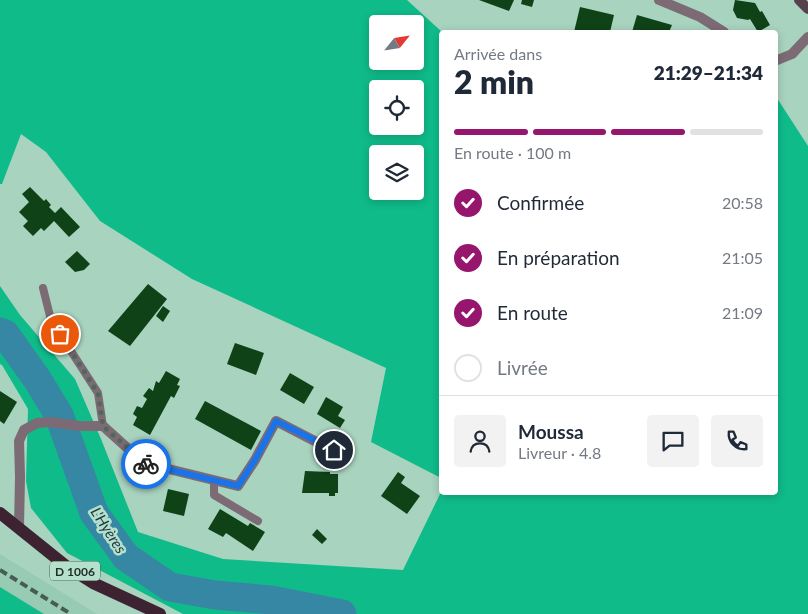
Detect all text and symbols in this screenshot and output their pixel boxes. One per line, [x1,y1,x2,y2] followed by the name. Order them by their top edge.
[369,15,424,70] north arrow
[369,15,424,200] map controls
[454,44,542,63] text: Arrivée dans
[654,61,763,84] text: 21:29–21:34
[454,62,534,101] text: 2 min
[369,80,424,135] button: locate
[454,143,571,162] text: En route · 100 m
[369,145,424,200] button: layers
[454,189,482,217] icon: check
[497,191,584,214] text: Confirmée
[722,193,763,212] text: 20:58
[454,244,482,272] icon: check
[497,246,620,269] text: En préparation
[722,248,763,267] text: 21:05
[454,299,482,327] icon: check
[497,301,568,324] text: En route
[722,303,763,322] text: 21:09
[39,313,81,355] pin
[46,320,74,348] icon: bag
[497,356,548,379] text: Livrée
[454,415,506,467] button: person
[647,415,699,467] button: chat
[711,415,763,467] button: phone
[518,420,584,443] text: Moussa
[313,429,355,471] pin
[320,436,348,464] icon: home
[121,439,171,489] courier
[518,443,601,462] text: Livreur · 4.8
[132,450,160,478] icon: bike
[87,504,131,556] water label: L'Hyères
[50,562,100,580] road number: D 1006

